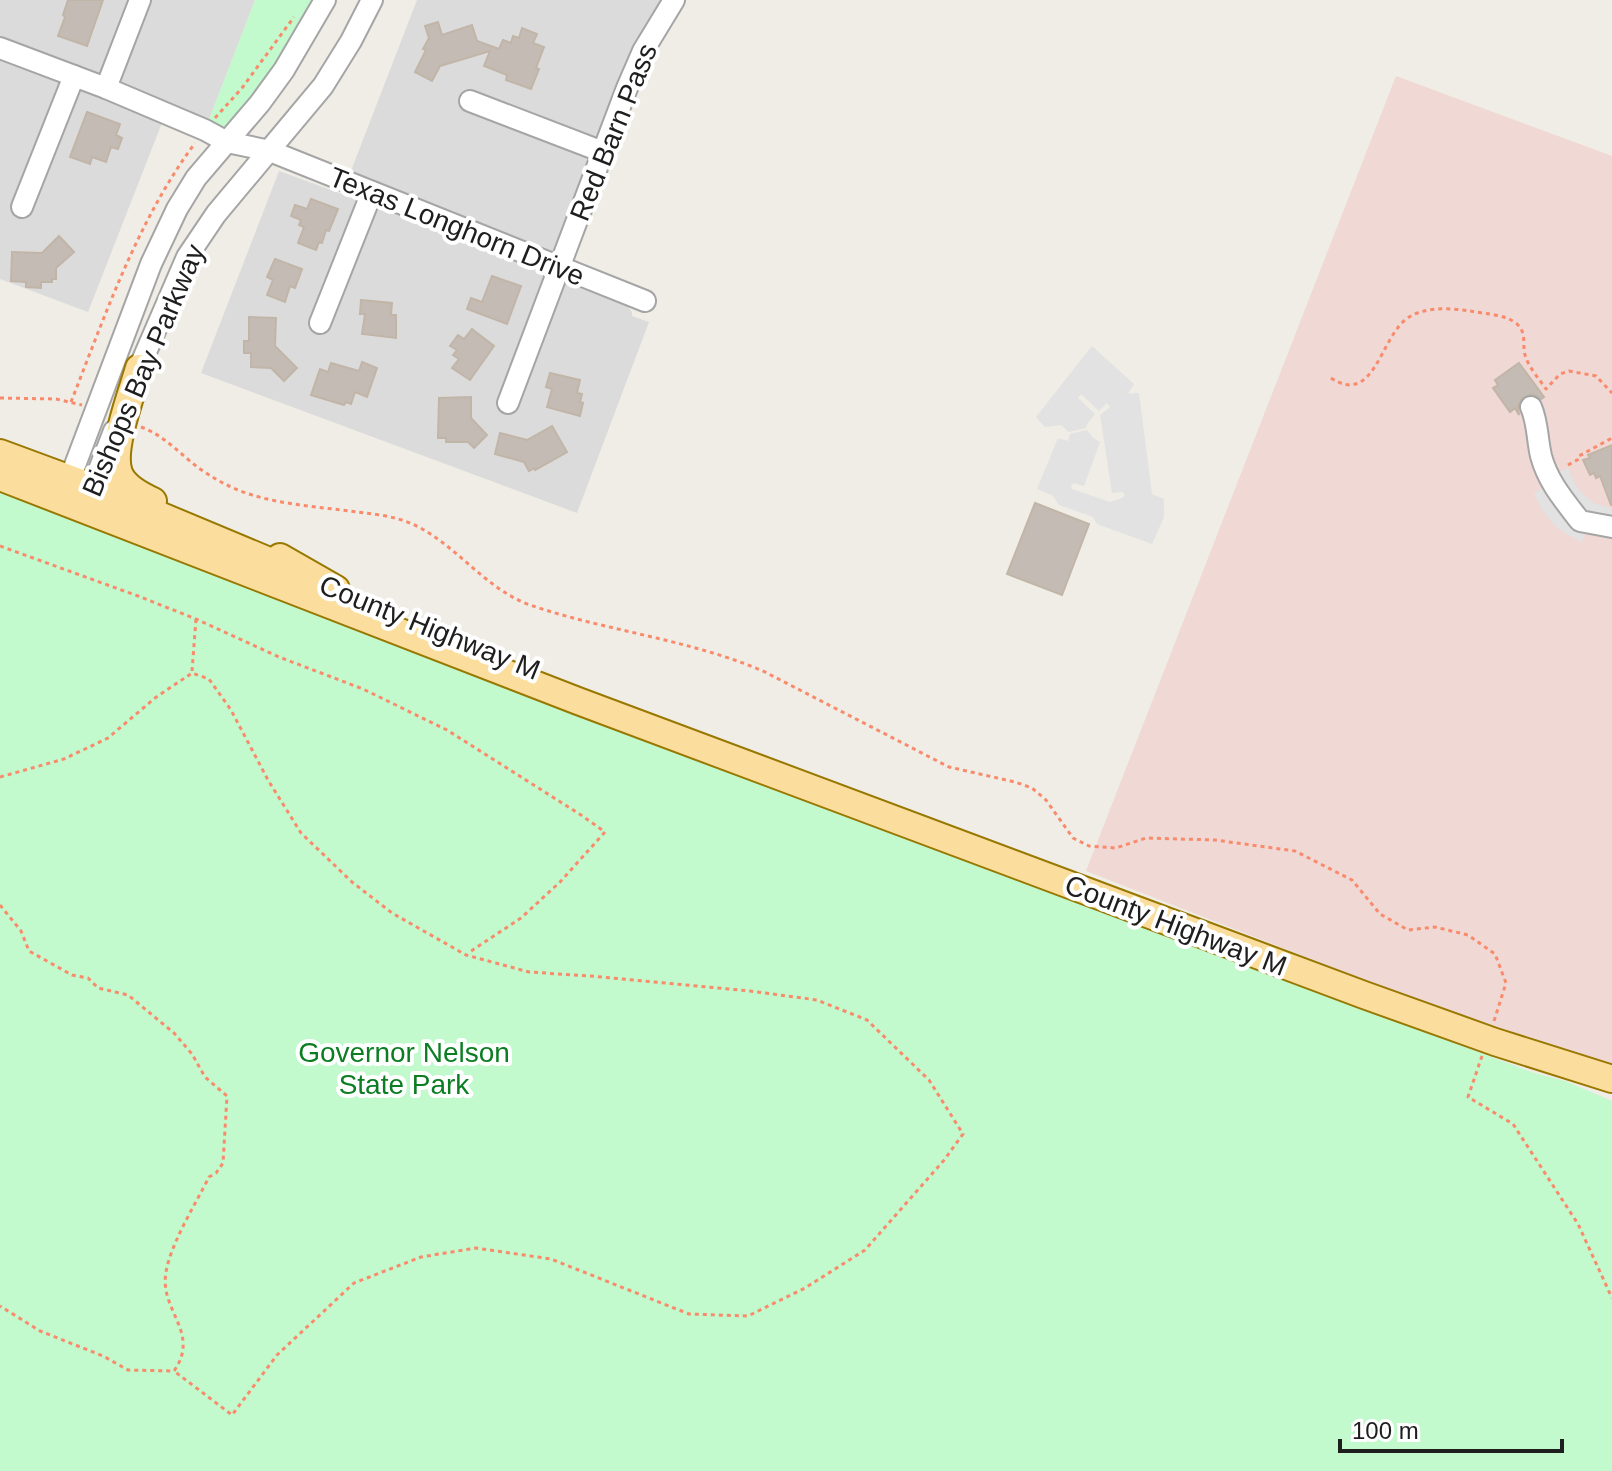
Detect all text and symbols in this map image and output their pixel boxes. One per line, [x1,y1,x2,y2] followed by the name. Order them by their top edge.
[564,39,663,225] street label: Red Barn Pass
[325,161,589,292] street label: Texas Longhorn Drive
[76,240,211,501] street label: Bishops Bay Parkway
[315,569,545,686] street label: County Highway M
[1061,869,1291,982] street label: County Highway M
[298,1037,510,1100] park label: Governor Nelson State Park
[1340,1403,1562,1453] scale bar
[1352,1417,1419,1444] text: 100 m

